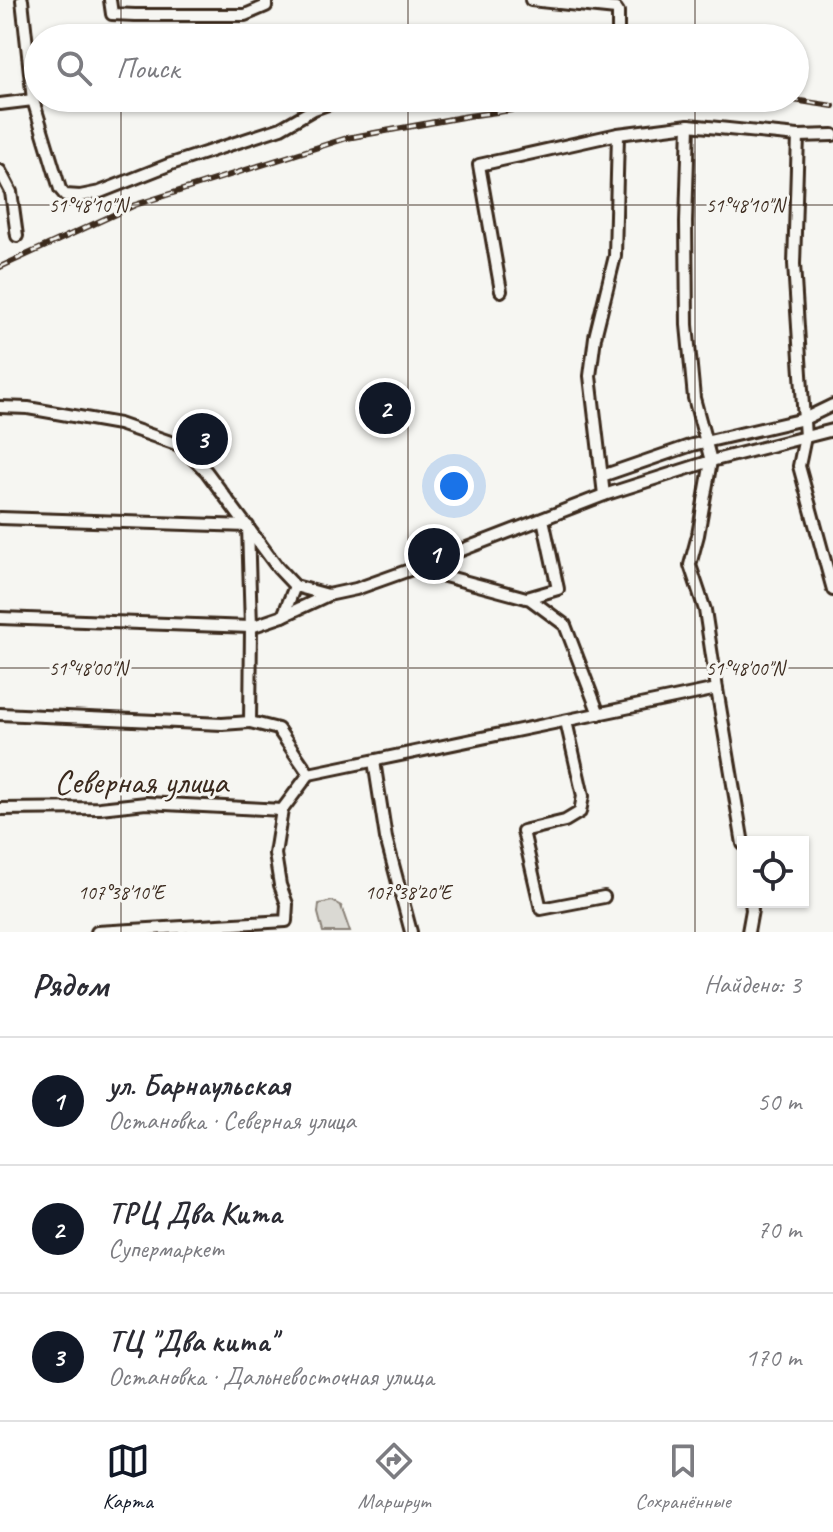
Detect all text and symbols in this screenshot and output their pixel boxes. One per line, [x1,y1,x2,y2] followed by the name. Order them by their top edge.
[24,24,809,112] search box
[52,46,96,90] icon: search
[116,49,179,87] text: Поиск
[49,193,130,218] text: 51°48'10"N
[706,193,787,218] text: 51°48'10"N
[359,378,411,438] pin: 2
[176,409,228,469] pin: 3
[434,466,474,506] your location
[408,524,460,584] pin: 1
[49,656,130,681] text: 51°48'00"N
[706,656,787,681] text: 51°48'00"N
[54,760,230,803] street label: Северная улица
[737,836,809,908] map controls
[737,836,809,908] button: locate
[78,880,167,905] text: 107°38'10"E
[365,880,454,905] text: 107°38'20"E
[32,963,108,1006] text: Рядом
[704,968,801,1001] text: Найдено: 3
[108,1066,290,1104] text: ул. Барнаульская
[52,1085,64,1118] text: 1
[757,1085,801,1118] text: 50 m
[108,1104,356,1137] text: Остановка · Северная улица
[108,1194,282,1232] text: ТРЦ Два Кита
[52,1213,64,1246] text: 2
[757,1213,801,1246] text: 70 m
[108,1232,224,1265] text: Супермаркет
[108,1322,276,1360] text: ТЦ "Два кита"
[52,1341,64,1374] text: 3
[745,1341,801,1374] text: 170 m
[108,1360,434,1393] text: Остановка · Дальневосточная улица
[102,1439,153,1515] tab: Карта
[358,1439,430,1515] tab: Маршрут
[635,1439,731,1515] tab: Сохранённые

